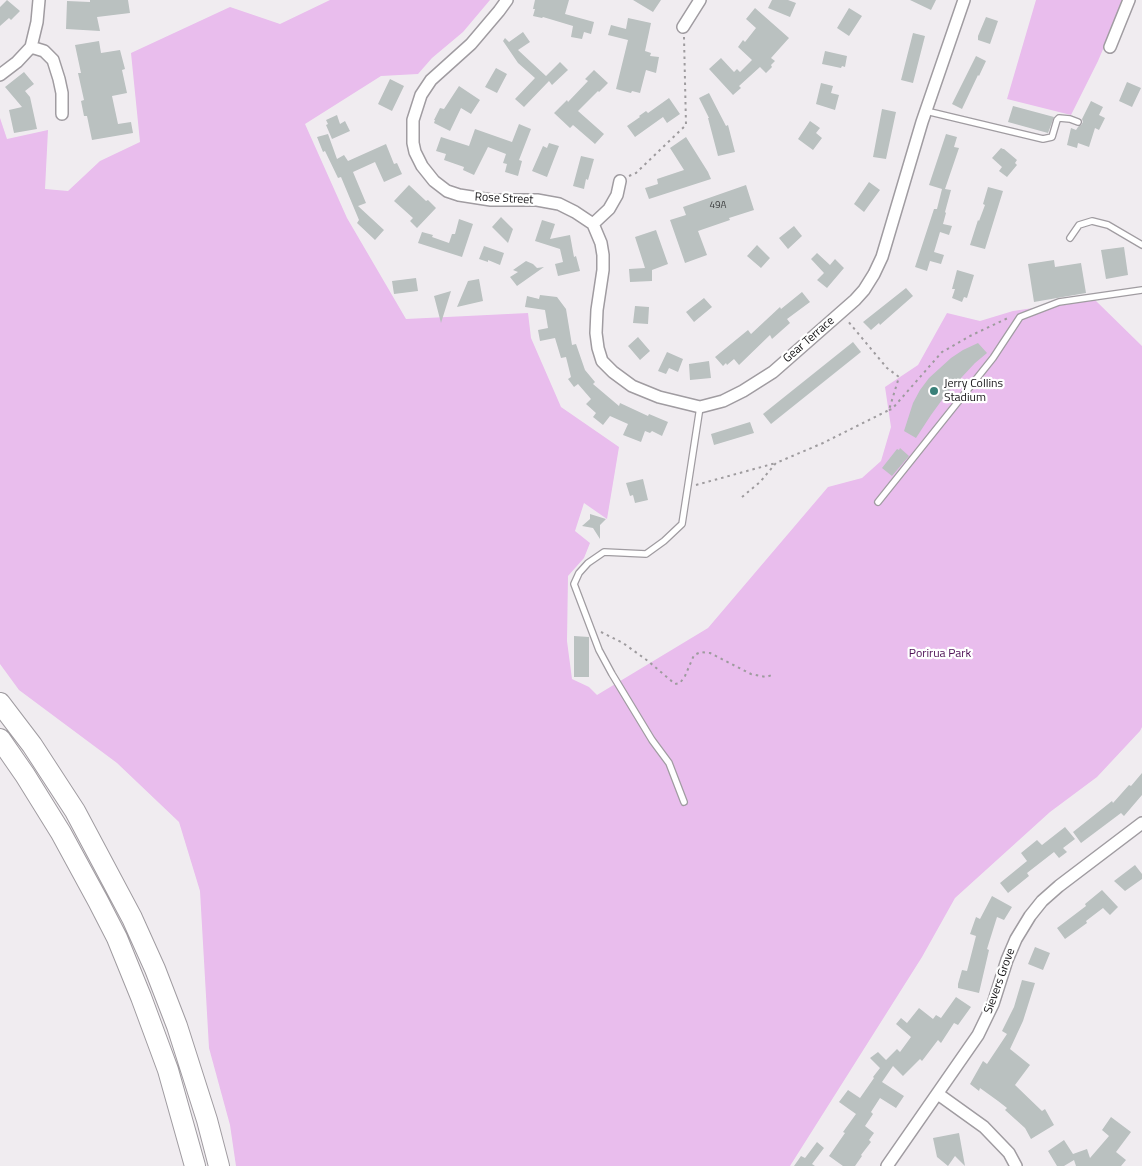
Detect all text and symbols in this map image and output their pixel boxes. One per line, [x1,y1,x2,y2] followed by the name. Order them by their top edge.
[474,190,534,208] street label: Rose Street
[709,200,727,212] house number: 49A
[780,314,838,366] street label: Gear Terrace
[944,377,1003,405] place label: Jerry Collins Stadium
[928,385,940,397] marker: Jerry Collins Stadium
[909,647,971,661] park label: Porirua Park
[982,946,1018,1016] street label: Sievers Grove

